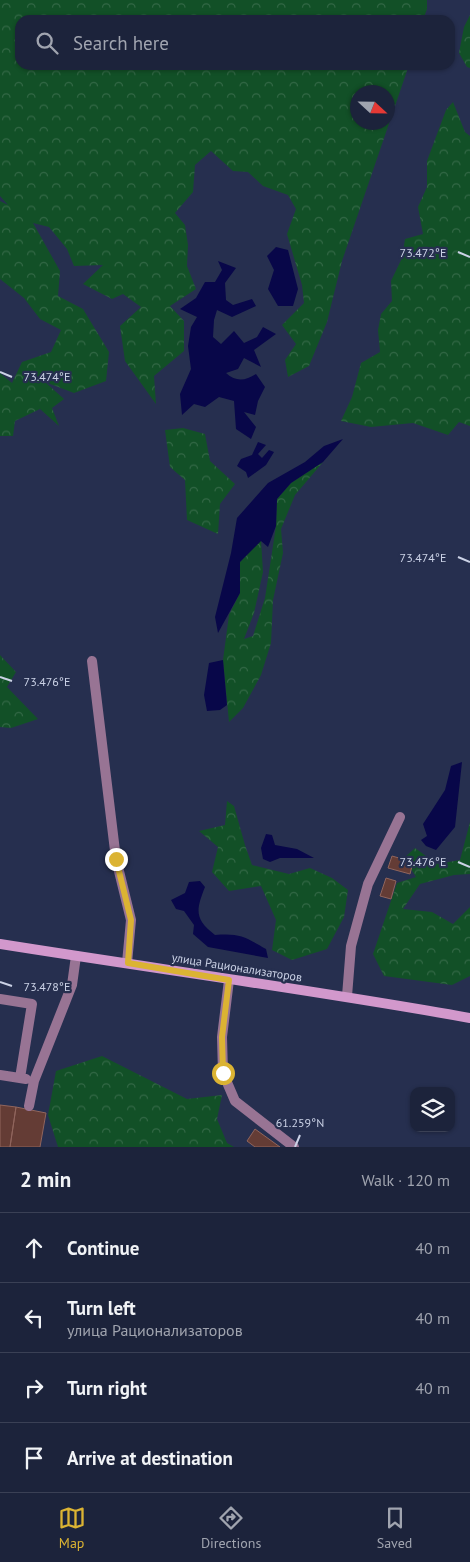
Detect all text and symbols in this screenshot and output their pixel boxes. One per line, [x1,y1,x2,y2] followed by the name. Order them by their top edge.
[15,15,455,70] search box
[33,29,61,57] icon: search
[73,31,169,55] text: Search here
[350,85,395,130] north arrow
[400,245,446,260] text: 73.472°E
[24,369,70,384] text: 73.474°E
[400,550,446,565] text: 73.474°E
[24,674,70,689] text: 73.476°E
[105,848,128,871] route end
[400,854,446,869] text: 73.476°E
[171,949,303,985] street label: улица Рационализаторов
[24,979,70,994] text: 73.478°E
[212,1062,235,1085] route start
[410,1087,455,1132] map controls
[410,1087,455,1132] button: layers
[276,1115,324,1130] text: 61.259°N
[20,1166,71,1193] text: 2 min
[361,1170,450,1190] text: Walk · 120 m
[20,1234,48,1262] icon: ahead
[67,1236,139,1260] text: Continue
[415,1238,450,1258] text: 40 m
[67,1296,136,1320] text: Turn left
[20,1304,48,1332] icon: left
[415,1308,450,1328] text: 40 m
[67,1320,243,1340] text: улица Рационализаторов
[20,1374,48,1402] icon: right
[67,1376,147,1400] text: Turn right
[415,1378,450,1398] text: 40 m
[20,1444,48,1472] icon: arrive
[67,1446,233,1470] text: Arrive at destination
[58,1504,86,1552] tab: Map
[201,1504,261,1552] tab: Directions
[377,1504,412,1552] tab: Saved

